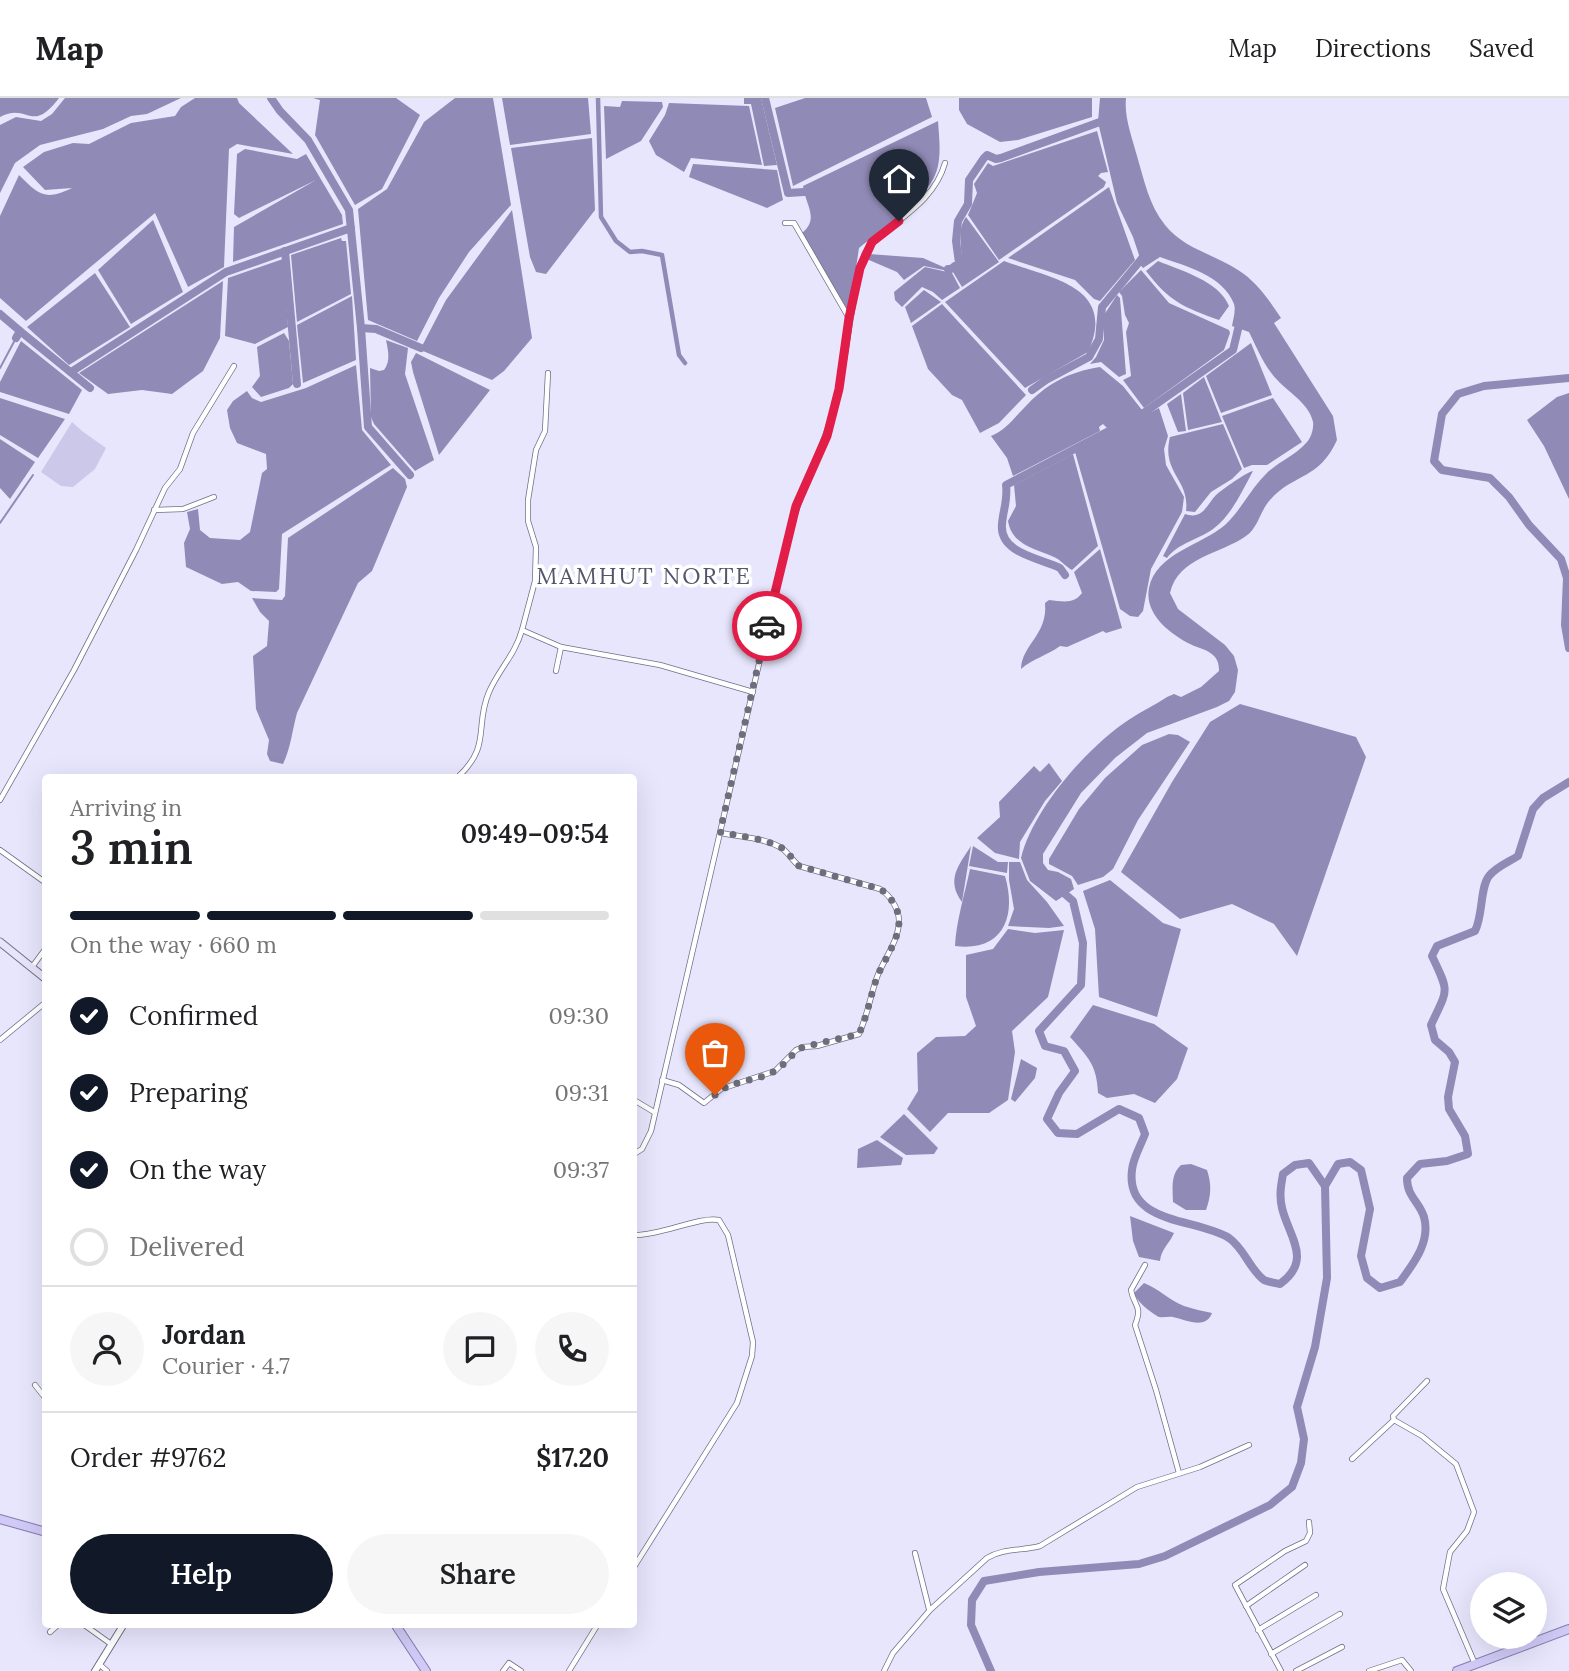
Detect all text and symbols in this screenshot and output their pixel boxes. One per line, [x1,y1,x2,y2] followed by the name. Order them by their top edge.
[35,27,104,69] text: Map
[1228,33,1277,64] text: Map
[1315,33,1431,64] text: Directions
[1469,33,1534,64] text: Saved
[869,149,929,221] pin
[880,160,918,198] icon: home
[536,561,752,590] district label: MAMHUT NORTE
[732,591,802,661] courier
[748,607,786,645] icon: car
[70,793,182,822] text: Arriving in
[461,817,609,850] text: 09:49–09:54
[70,818,193,877] text: 3 min
[70,930,277,959] text: On the way · 660 m
[70,997,108,1035] icon: check
[129,999,258,1032] text: Confirmed
[549,1001,609,1030] text: 09:30
[685,1023,745,1095] pin
[696,1034,734,1072] icon: bag
[70,1074,108,1112] icon: check
[129,1076,248,1109] text: Preparing
[554,1078,609,1107] text: 09:31
[70,1151,108,1189] icon: check
[129,1153,266,1186] text: On the way
[553,1155,609,1184] text: 09:37
[129,1230,245,1263] text: Delivered
[70,1312,144,1386] button: person
[443,1312,517,1386] button: chat
[535,1312,609,1386] button: phone
[162,1318,246,1351] text: Jordan
[162,1351,290,1380] text: Courier · 4.7
[70,1441,226,1474] text: Order #9762
[536,1441,609,1474] text: $17.20
[70,1534,333,1614] button: Help
[347,1534,609,1614] button: Share
[1470,1572,1547,1649] map controls
[1470,1572,1547,1649] button: layers

